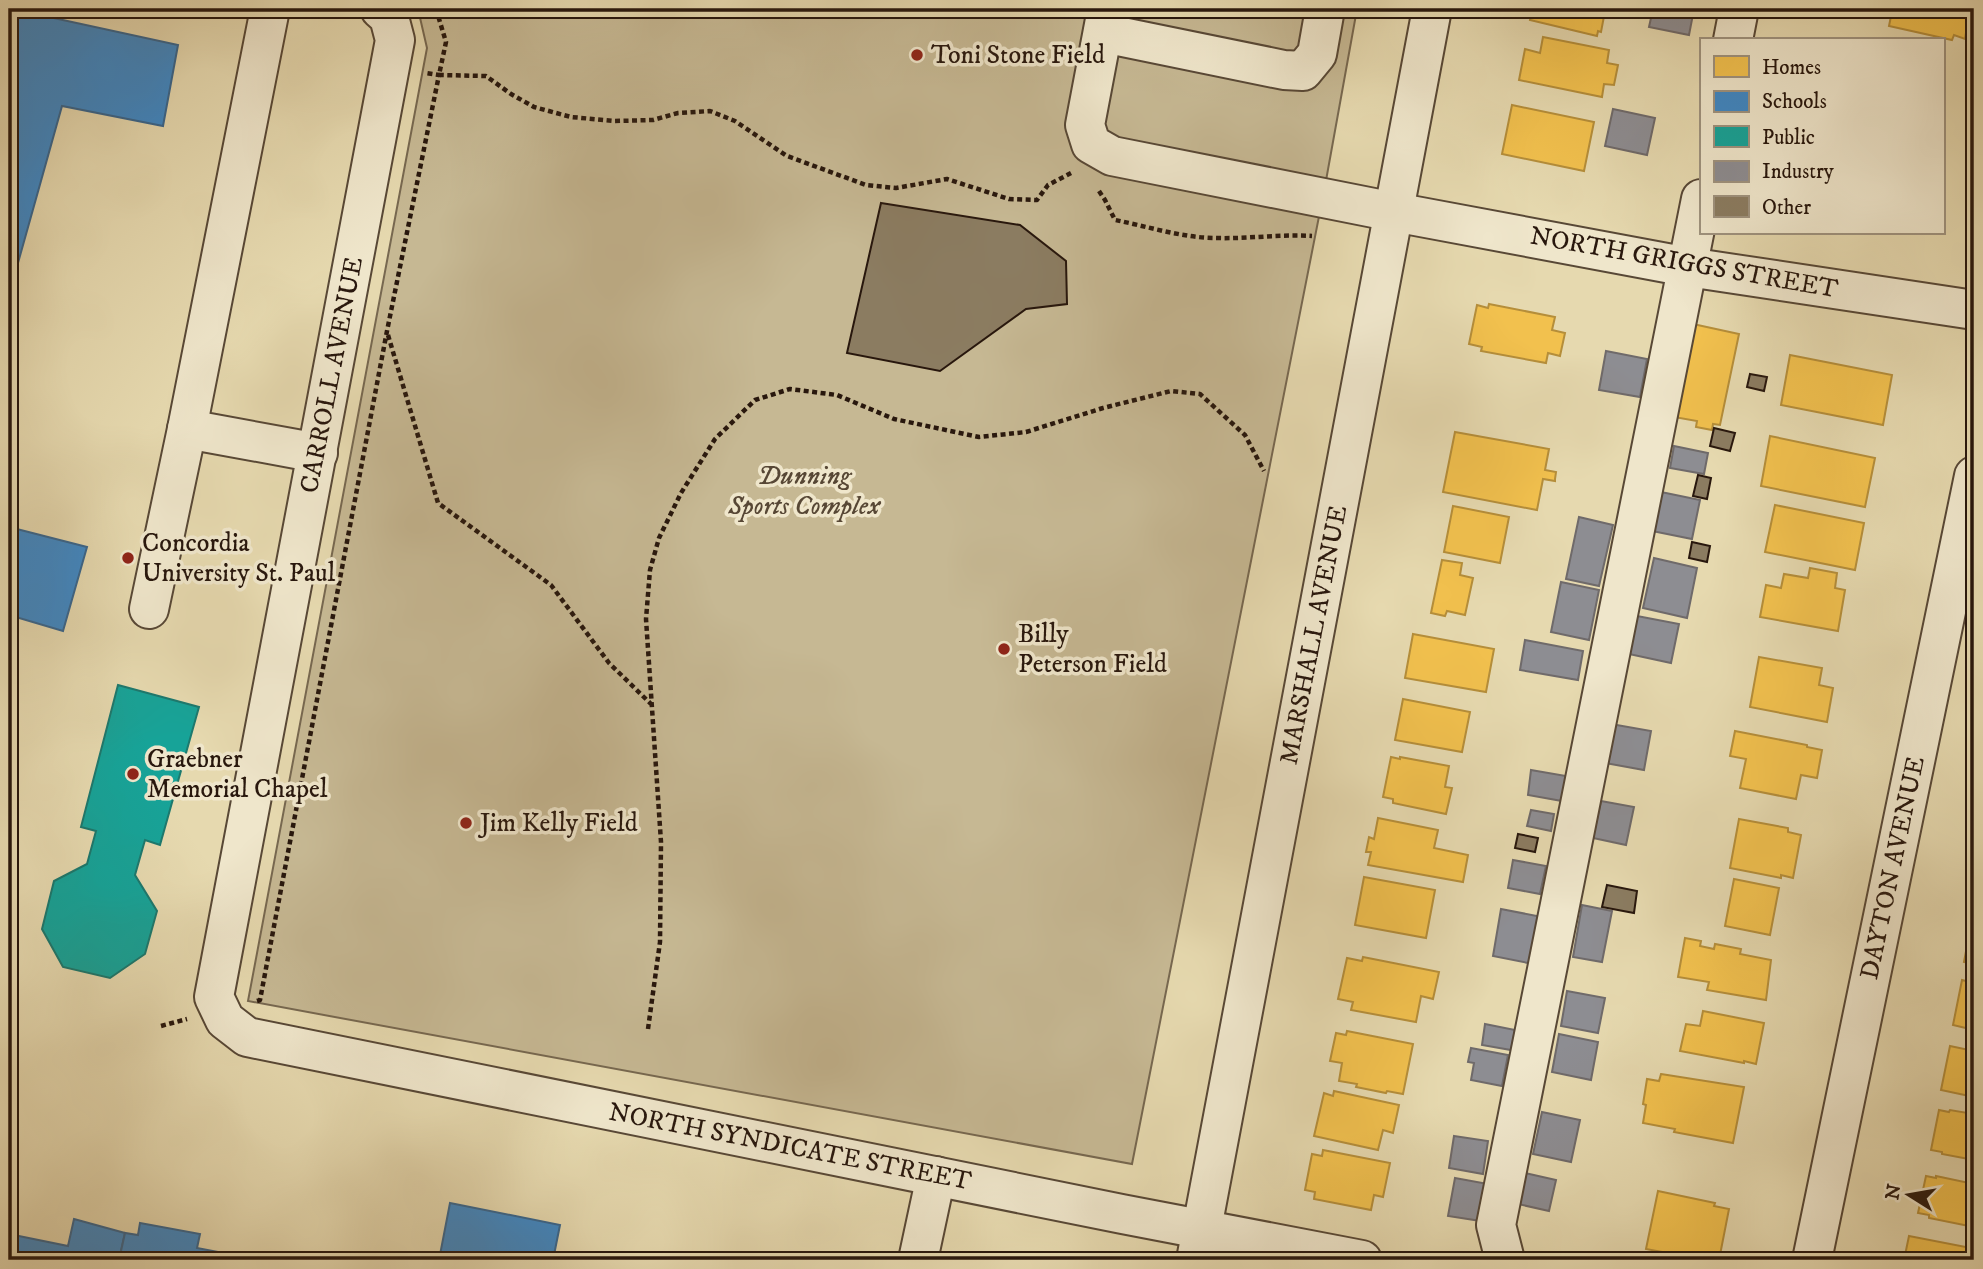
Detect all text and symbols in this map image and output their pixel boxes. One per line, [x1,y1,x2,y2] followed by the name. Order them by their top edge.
[1700,38,1944,234] legend
[931,39,1105,72] place label: Toni Stone Field
[909,47,925,63] marker: Toni Stone Field
[1762,55,1821,81] text: Homes
[1762,89,1827,115] text: Schools
[1762,125,1815,151] text: Public
[1762,159,1835,185] text: Industry
[1762,195,1811,221] text: Other
[1527,220,1841,306] street label: NORTH GRIGGS STREET
[293,254,371,496] street label: CARROLL AVENUE
[727,460,882,523] park label: Dunning Sports Complex
[1273,503,1355,767] street label: MARSHALL AVENUE
[142,527,336,590] place label: Concordia University St. Paul
[120,550,136,566] marker: Concordia University St. Paul
[1018,618,1167,681] place label: Billy Peterson Field
[996,641,1012,657] marker: Billy Peterson Field
[147,743,328,806] place label: Graebner Memorial Chapel
[1853,753,1933,983] street label: DAYTON AVENUE
[125,766,141,782] marker: Graebner Memorial Chapel
[478,807,638,840] place label: Jim Kelly Field
[458,815,474,831] marker: Jim Kelly Field
[606,1096,974,1198] street label: NORTH SYNDICATE STREET
[1874,1160,1944,1230] north arrow
[1881,1182,1907,1202] text: N

